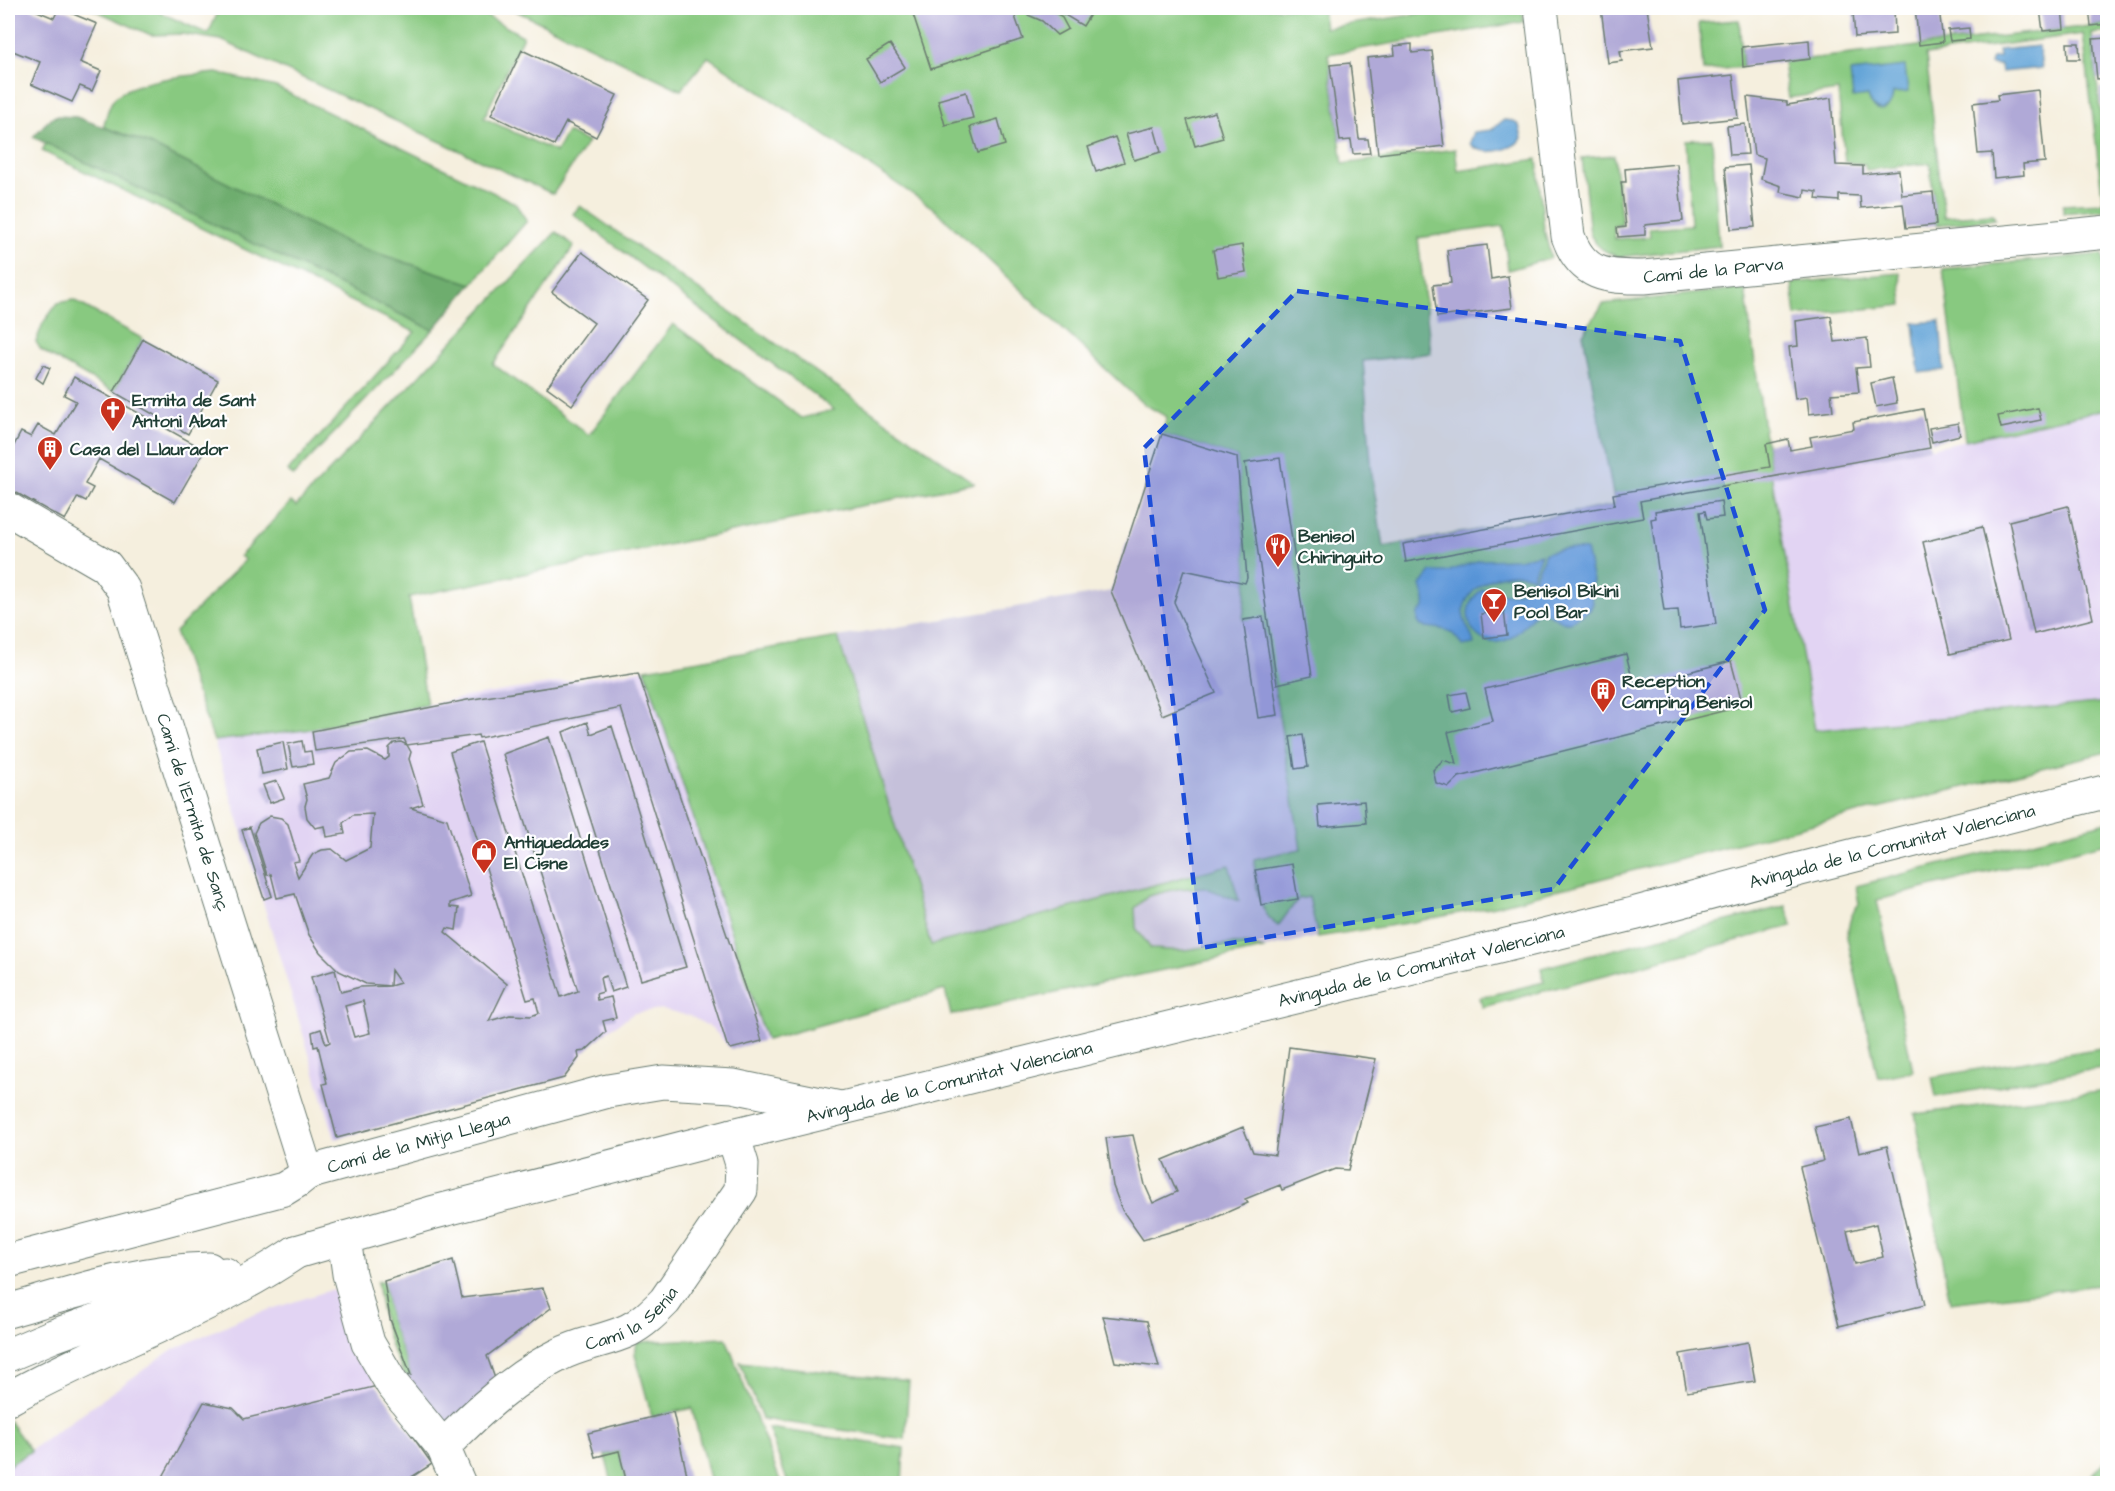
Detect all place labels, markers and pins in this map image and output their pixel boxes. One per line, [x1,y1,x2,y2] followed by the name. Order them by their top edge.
[132,388,257,434] place label: Ermita de Sant Antoni Abat
[98,395,128,433] church icon: Ermita de Sant Antoni Abat
[35,434,65,472] building icon: Casa del Llaurador
[70,437,228,462] place label: Casa del Llaurador
[1298,524,1383,571] place label: Benisol Chiringuito
[1263,531,1293,569] restaurant icon: Benisol Chiringuito
[1514,579,1619,625] place label: Benisol Bikini Pool Bar
[1479,586,1509,624] bar icon: Benisol Bikini Pool Bar
[1622,669,1753,716] place label: Reception Camping Benisol
[1588,676,1618,714] building icon: Reception Camping Benisol
[504,830,609,876] place label: Antiguedades El Cisne
[469,837,499,875] shop icon: Antiguedades El Cisne

